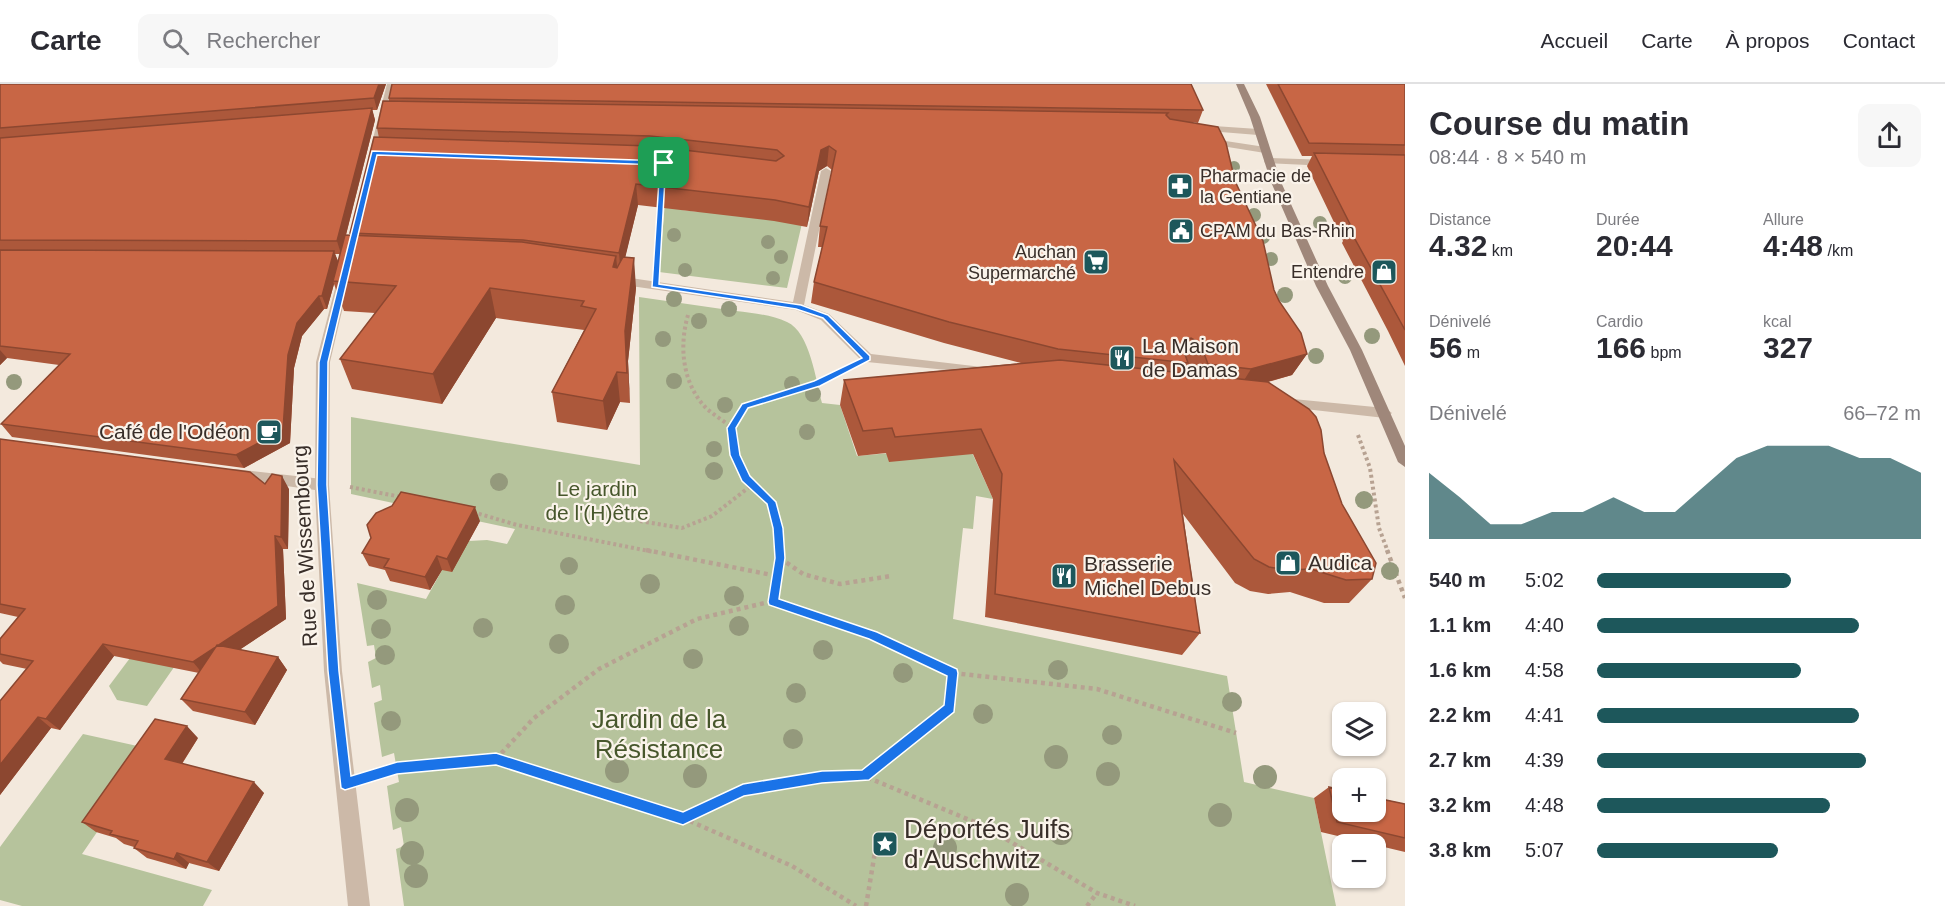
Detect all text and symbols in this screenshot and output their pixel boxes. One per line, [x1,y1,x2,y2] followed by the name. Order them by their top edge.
[138,14,558,68] search box
[30,25,102,56] text: Carte
[159,25,192,58] icon: search
[207,28,320,53] text: Rechercher
[1541,29,1608,52] text: Accueil
[1641,29,1693,52] text: Carte
[1726,29,1810,52] text: À propos
[1843,29,1915,52] text: Contact
[1858,104,1921,167] button: share
[1429,105,1689,142] text: Course du matin
[638,137,689,188] pin
[647,146,680,179] icon: arrive
[1429,146,1586,168] text: 08:44 · 8 × 540 m
[1200,166,1311,207] place label: Pharmacie de la Gentiane
[1165,171,1195,201] pharmacy icon: Pharmacie de la Gentiane
[1429,211,1491,228] text: Distance
[1596,211,1640,228] text: Durée
[1763,211,1804,228] text: Allure
[1166,216,1196,246] public building icon: CPAM du Bas-Rhin
[1200,221,1355,241] place label: CPAM du Bas-Rhin
[1429,229,1487,262] text: 4.32
[1596,229,1673,262] text: 20:44
[1763,229,1823,262] text: 4:48
[968,242,1076,283] place label: Auchan Supermarché
[1487,242,1513,259] text: km
[1823,242,1853,259] text: /km
[1081,247,1111,277] supermarket icon: Auchan Supermarché
[1369,257,1399,287] shop icon: Entendre
[1291,262,1364,282] place label: Entendre
[1429,313,1491,330] text: Dénivelé
[1596,313,1643,330] text: Cardio
[1763,313,1791,330] text: kcal
[1429,331,1462,364] text: 56
[1596,331,1646,364] text: 166
[1763,331,1813,364] text: 327
[1142,334,1239,381] place label: La Maison de Damas
[1107,343,1137,373] restaurant icon: La Maison de Damas
[1462,344,1480,361] text: m
[1646,344,1682,361] text: bpm
[1429,402,1507,424] text: Dénivelé
[1843,402,1921,424] text: 66–72 m
[254,417,284,447] cafe icon: Café de l'Odéon
[99,420,250,443] place label: Café de l'Odéon
[288,445,321,647] street label: Rue de Wissembourg
[545,477,649,524] park label: Le jardin de l'(H)être
[1273,548,1303,578] shop icon: Audica
[1308,551,1373,574] place label: Audica
[1084,552,1211,599] place label: Brasserie Michel Debus
[1049,561,1079,591] restaurant icon: Brasserie Michel Debus
[1429,569,1486,591] text: 540 m
[1525,569,1564,591] text: 5:02
[1429,614,1491,636] text: 1.1 km
[1525,614,1564,636] text: 4:40
[1429,659,1491,681] text: 1.6 km
[1525,659,1564,681] text: 4:58
[1332,702,1386,888] map controls
[1332,702,1386,756] button: layers
[592,704,727,764] park label: Jardin de la Résistance
[1429,704,1491,726] text: 2.2 km
[1525,704,1564,726] text: 4:41
[1429,749,1491,771] text: 2.7 km
[1525,749,1564,771] text: 4:39
[1332,768,1386,822] button: +
[1429,794,1491,816] text: 3.2 km
[1525,794,1564,816] text: 4:48
[904,814,1070,874] place label: Déportés Juifs d'Auschwitz
[870,829,900,859] place icon: Déportés Juifs d'Auschwitz
[1332,834,1386,888] button: −
[1429,839,1491,861] text: 3.8 km
[1525,839,1564,861] text: 5:07

